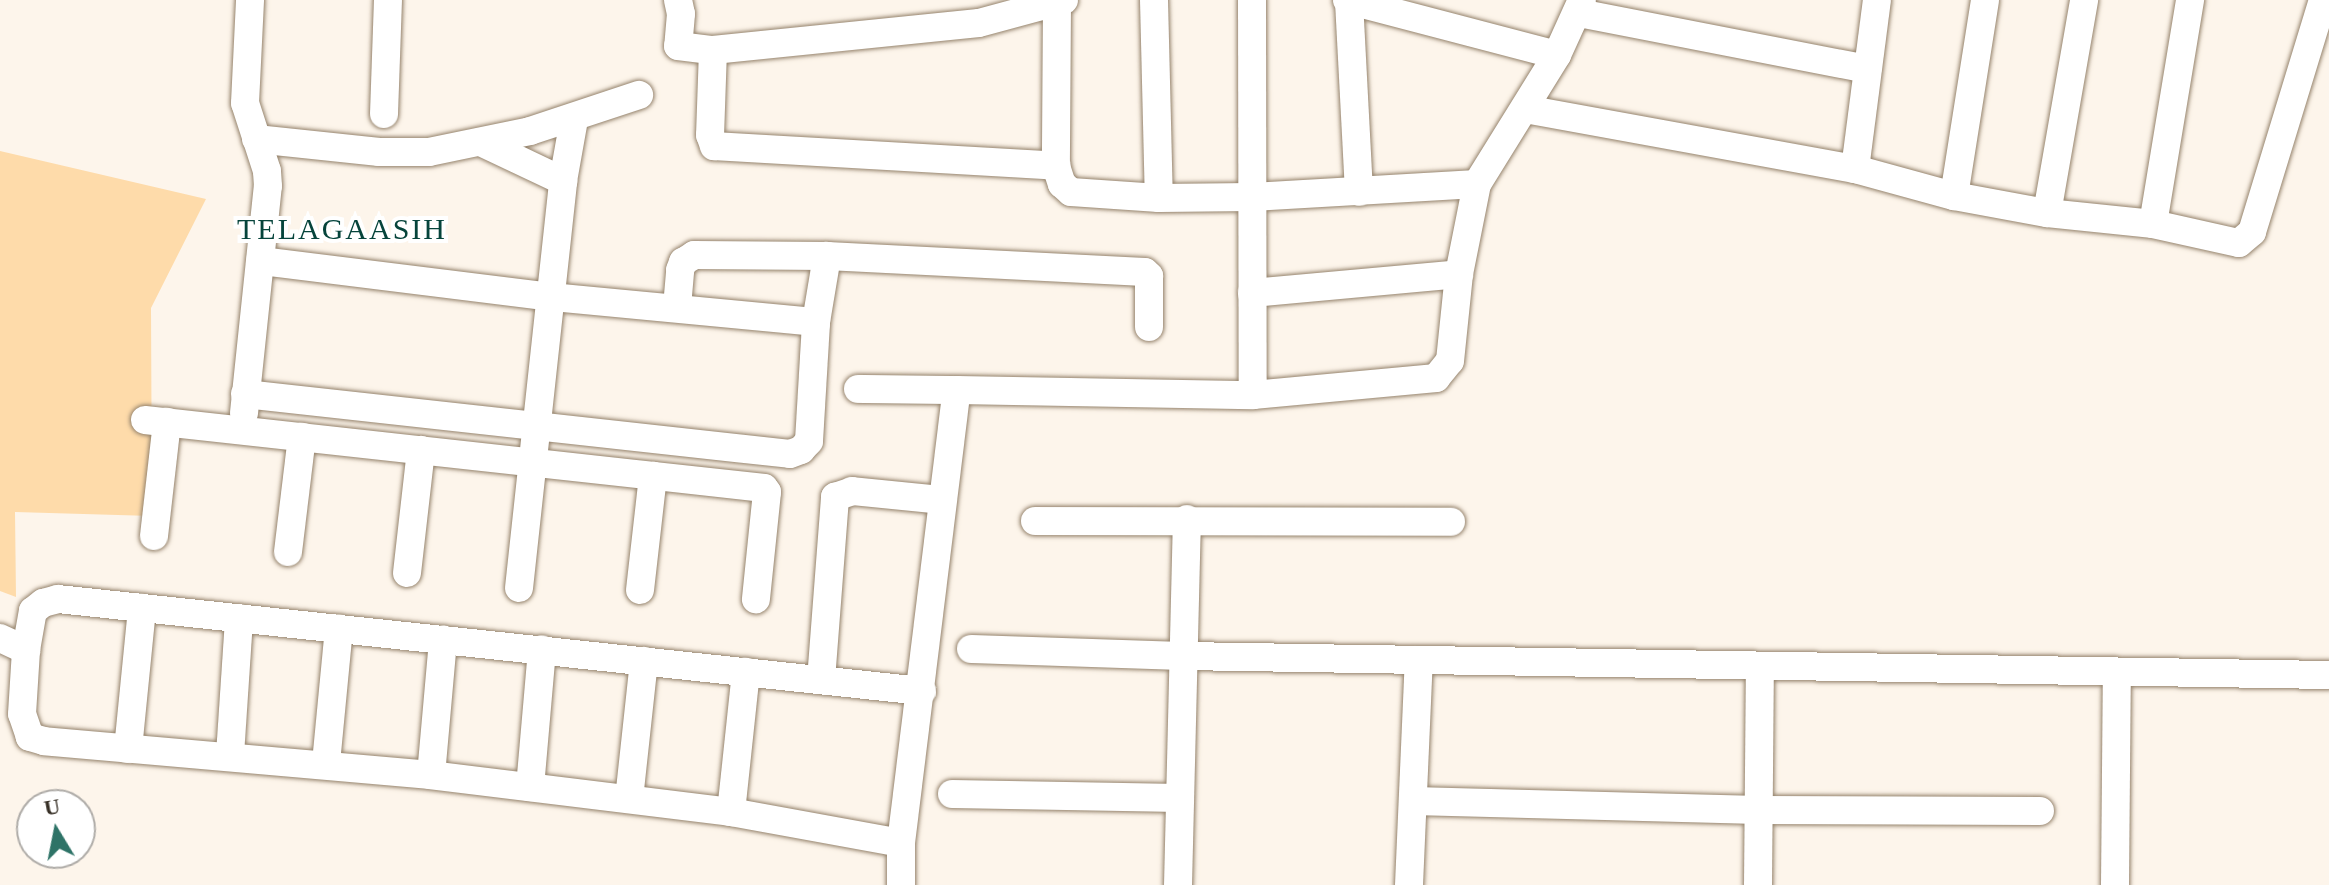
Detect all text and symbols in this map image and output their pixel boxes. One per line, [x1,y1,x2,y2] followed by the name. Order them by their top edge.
[237,211,447,247] district label: TELAGAASIH
[16,789,96,869] north arrow
[42,793,62,821] text: U

